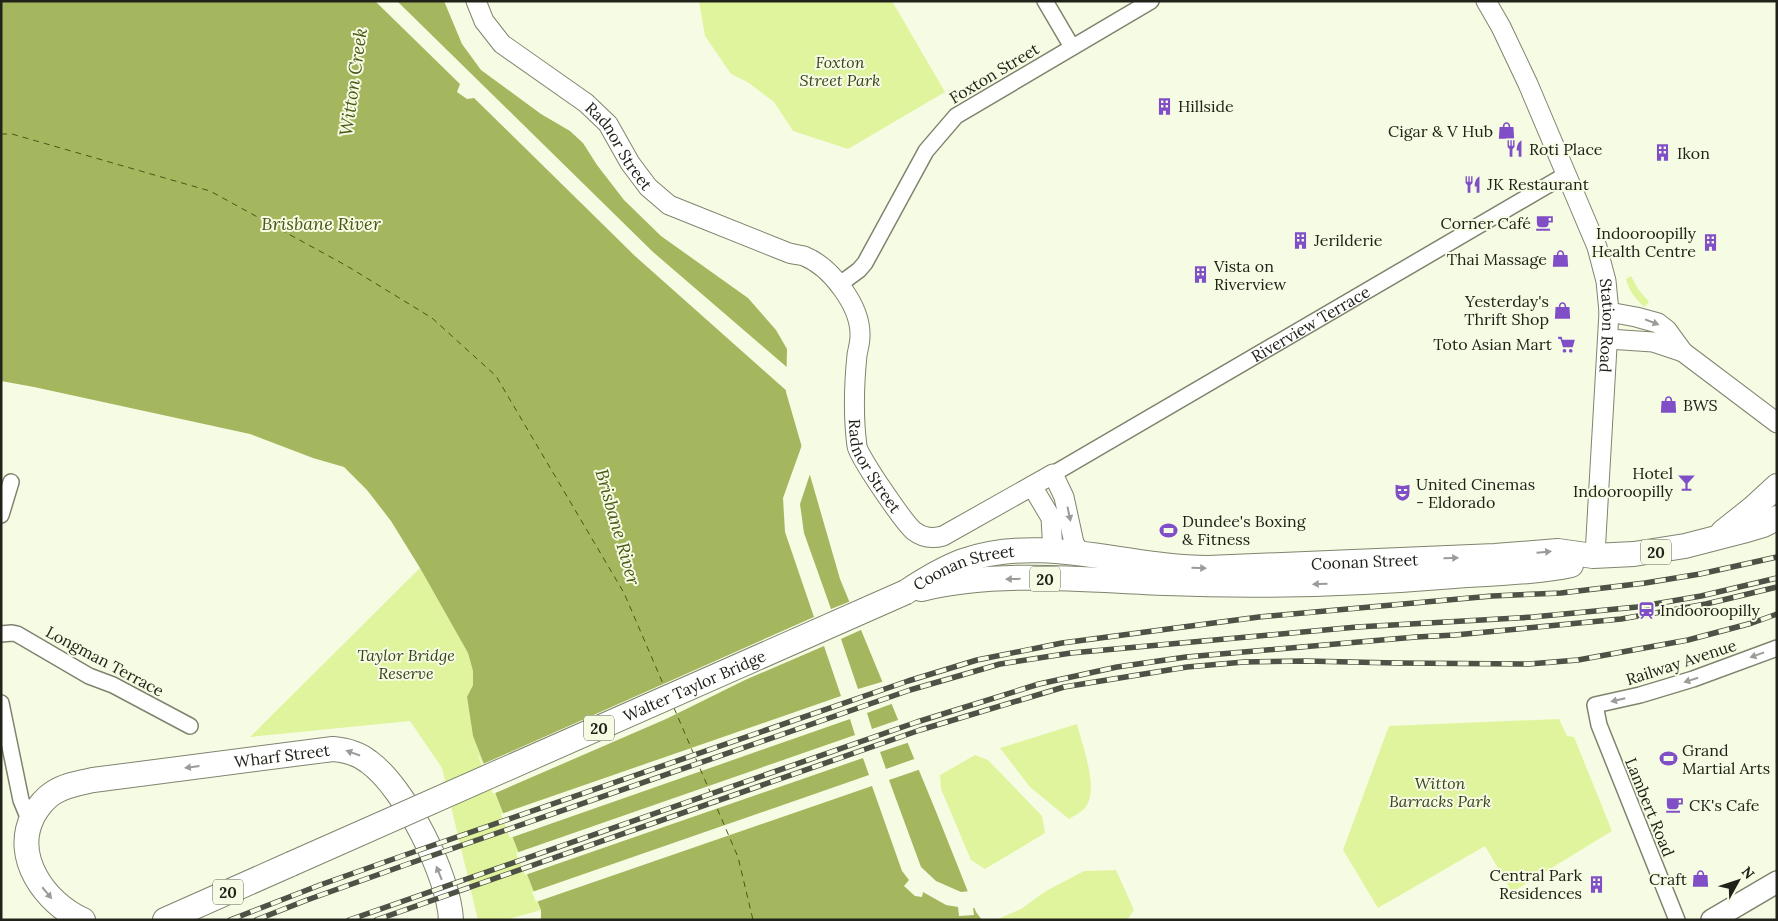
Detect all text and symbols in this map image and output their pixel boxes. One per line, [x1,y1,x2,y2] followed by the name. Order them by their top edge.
[334,27,372,137] water label: Witton Creek
[946,38,1043,108] street label: Foxton Street
[800,52,880,90] park label: Foxton Street Park
[1154,96,1174,116] building icon: Hillside
[1178,96,1234,116] place label: Hillside
[581,98,657,195] street label: Radnor Street
[1388,121,1493,141] place label: Cigar & V Hub
[1497,121,1517,141] shop icon: Cigar & V Hub
[1505,139,1525,159] restaurant icon: Roti Place
[1529,139,1603,159] place label: Roti Place
[1653,143,1673,163] building icon: Ikon
[1677,143,1710,163] place label: Ikon
[1463,174,1483,194] restaurant icon: JK Restaurant
[1486,174,1590,194] place label: JK Restaurant
[261,212,382,235] water label: Brisbane River
[1441,213,1531,233] place label: Corner Café
[1535,213,1555,233] cafe icon: Corner Café
[1592,223,1697,261] place label: Indooroopilly Health Centre
[1290,230,1310,250] building icon: Jerilderie
[1313,230,1383,250] place label: Jerilderie
[1700,232,1720,252] building icon: Indooroopilly Health Centre
[1447,249,1547,269] place label: Thai Massage
[1551,249,1571,269] shop icon: Thai Massage
[1213,256,1286,294] place label: Vista on Riverview
[1190,265,1210,285] building icon: Vista on Riverview
[1595,278,1619,374] street label: Station Road
[1248,281,1373,366] street label: Riverview Terrace
[1464,291,1549,329] place label: Yesterday's Thrift Shop
[1553,300,1573,320] shop icon: Yesterday's Thrift Shop
[1645,318,1660,326] one-way arrow
[1433,334,1553,354] place label: Toto Asian Mart
[1556,334,1576,354] supermarket icon: Toto Asian Mart
[1659,395,1679,415] shop icon: BWS
[1683,395,1718,415] place label: BWS
[845,418,906,517] street label: Radnor Street
[1573,463,1674,501] place label: Hotel Indooroopilly
[590,466,646,588] water label: Brisbane River
[1677,472,1697,492] bar icon: Hotel Indooroopilly
[1416,474,1535,512] place label: United Cinemas - Eldorado
[1392,483,1412,503] theatre icon: United Cinemas - Eldorado
[1065,506,1073,522] one-way arrow
[1182,511,1307,549] place label: Dundee's Boxing & Fitness
[1158,520,1178,540] sports icon: Dundee's Boxing & Fitness
[1641,540,1671,564] road number: 20
[909,541,1016,595] street label: Coonan Street
[1536,548,1552,556] one-way arrow
[1311,549,1419,574] street label: Coonan Street
[1443,553,1459,561] one-way arrow
[1191,564,1207,572] one-way arrow
[1030,566,1060,592] road number: 20
[1005,575,1021,583] one-way arrow
[1312,580,1328,588] one-way arrow
[1636,600,1656,620] station icon: Indooroopilly
[1660,600,1760,620] place label: Indooroopilly
[43,621,168,701] street label: Longman Terrace
[1623,635,1739,689] street label: Railway Avenue
[357,645,455,683] park label: Taylor Bridge Reserve
[620,645,769,726] street label: Walter Taylor Bridge
[1749,652,1764,659] one-way arrow
[1683,676,1698,684] one-way arrow
[1610,696,1625,704] one-way arrow
[584,716,614,740] road number: 20
[233,739,332,772] street label: Wharf Street
[1682,740,1770,778] place label: Grand Martial Arts
[345,749,360,757] one-way arrow
[1658,749,1678,769] sports icon: Grand Martial Arts
[1621,755,1679,860] street label: Lambert Road
[184,764,200,772] one-way arrow
[1389,773,1491,811] park label: Witton Barracks Park
[1665,795,1685,815] cafe icon: CK's Cafe
[1689,795,1760,815] place label: CK's Cafe
[1713,856,1763,906] north arrow
[1738,863,1758,883] text: N
[1489,865,1582,903] place label: Central Park Residences
[435,866,443,880] one-way arrow
[1649,869,1688,889] place label: Craft
[1691,869,1711,889] shop icon: Craft
[1586,874,1606,894] building icon: Central Park Residences
[213,880,243,904] road number: 20
[42,886,53,899] one-way arrow

